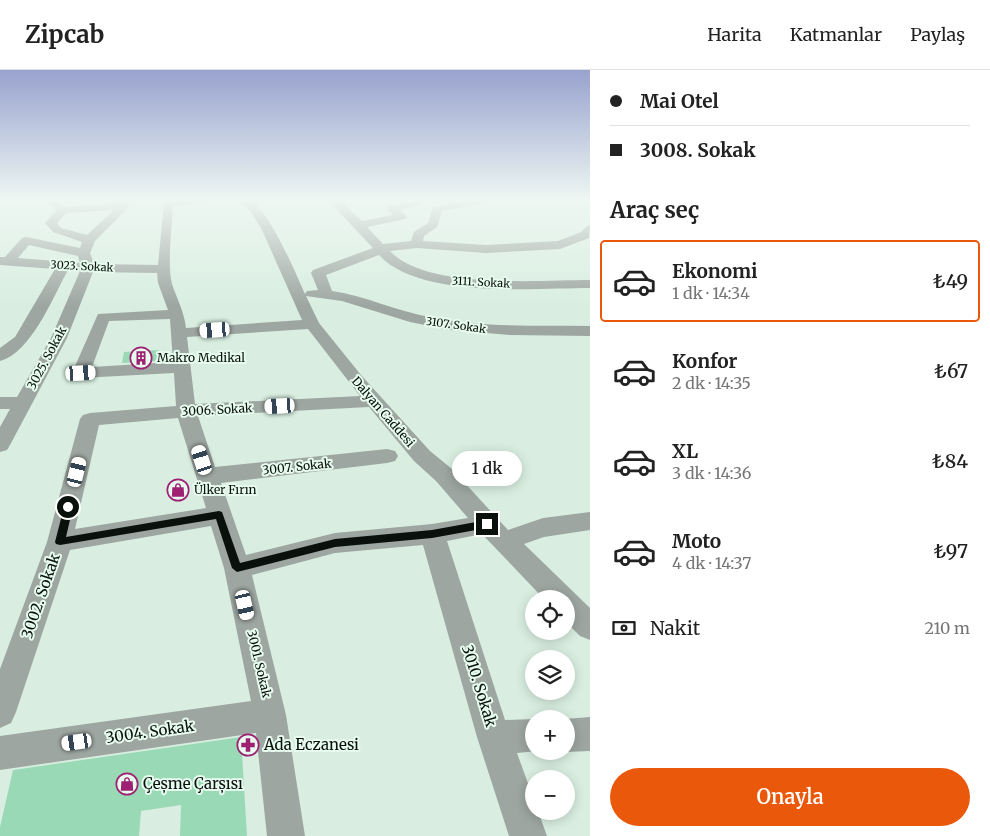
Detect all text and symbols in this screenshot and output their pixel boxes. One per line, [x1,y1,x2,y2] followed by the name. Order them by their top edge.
[25,19,104,50] text: Zipcab
[707,23,762,46] text: Harita
[790,23,882,46] text: Katmanlar
[910,23,965,46] text: Paylaş
[640,89,719,113] text: Mai Otel
[640,138,755,162] text: 3008. Sokak
[610,196,699,224] text: Araç seç
[50,257,114,275] street label: 3023. Sokak
[612,259,657,304] icon: car
[672,259,758,283] text: Ekonomi
[933,269,968,293] text: ₺49
[452,273,510,291] street label: 3111. Sokak
[672,283,750,303] text: 1 dk · 14:34
[425,314,487,336] street label: 3107. Sokak
[199,321,230,339] car
[24,323,70,392] street label: 3025. Sokak
[129,346,153,370] building icon: Makro Medikal
[612,349,657,394] icon: car
[672,349,737,373] text: Konfor
[157,350,245,365] place label: Makro Medikal
[934,359,968,383] text: ₺67
[65,365,96,381] car
[349,373,418,450] street label: Dalyan Caddesi
[672,373,751,393] text: 2 dk · 14:35
[264,398,295,414] car
[181,400,253,419] street label: 3006. Sokak
[612,439,657,484] icon: car
[672,439,698,463] text: XL
[190,443,213,477] car
[932,449,968,473] text: ₺84
[452,452,522,486] callout: 1 dk
[262,455,332,478] street label: 3007. Sokak
[66,456,87,488] car
[471,458,503,478] text: 1 dk
[672,463,752,483] text: 3 dk · 14:36
[166,478,190,502] shop icon: Ülker Fırın
[194,482,257,497] place label: Ülker Fırın
[57,496,79,518] route start
[476,513,498,535] route end
[612,529,657,574] icon: car
[672,529,721,553] text: Moto
[933,539,968,563] text: ₺97
[17,550,64,641] street label: 3002. Sokak
[672,553,751,573] text: 4 dk · 14:37
[234,589,255,621] car
[525,590,575,820] map controls
[525,590,575,640] button: locate
[610,614,638,642] icon: cash
[650,616,700,640] text: Nakit
[925,618,970,638] text: 210 m
[244,629,275,700] street label: 3001. Sokak
[458,643,501,730] street label: 3010. Sokak
[525,650,575,700] button: layers
[525,710,575,760] button: +
[105,716,196,747] street label: 3004. Sokak
[61,732,92,752] car
[236,733,260,757] pharmacy icon: Ada Eczanesi
[263,735,359,754] place label: Ada Eczanesi
[610,768,970,826] button: Onayla
[525,770,575,820] button: −
[115,772,139,796] shop icon: Çeșme Çarșısı
[143,774,243,794] place label: Çeșme Çarșısı

